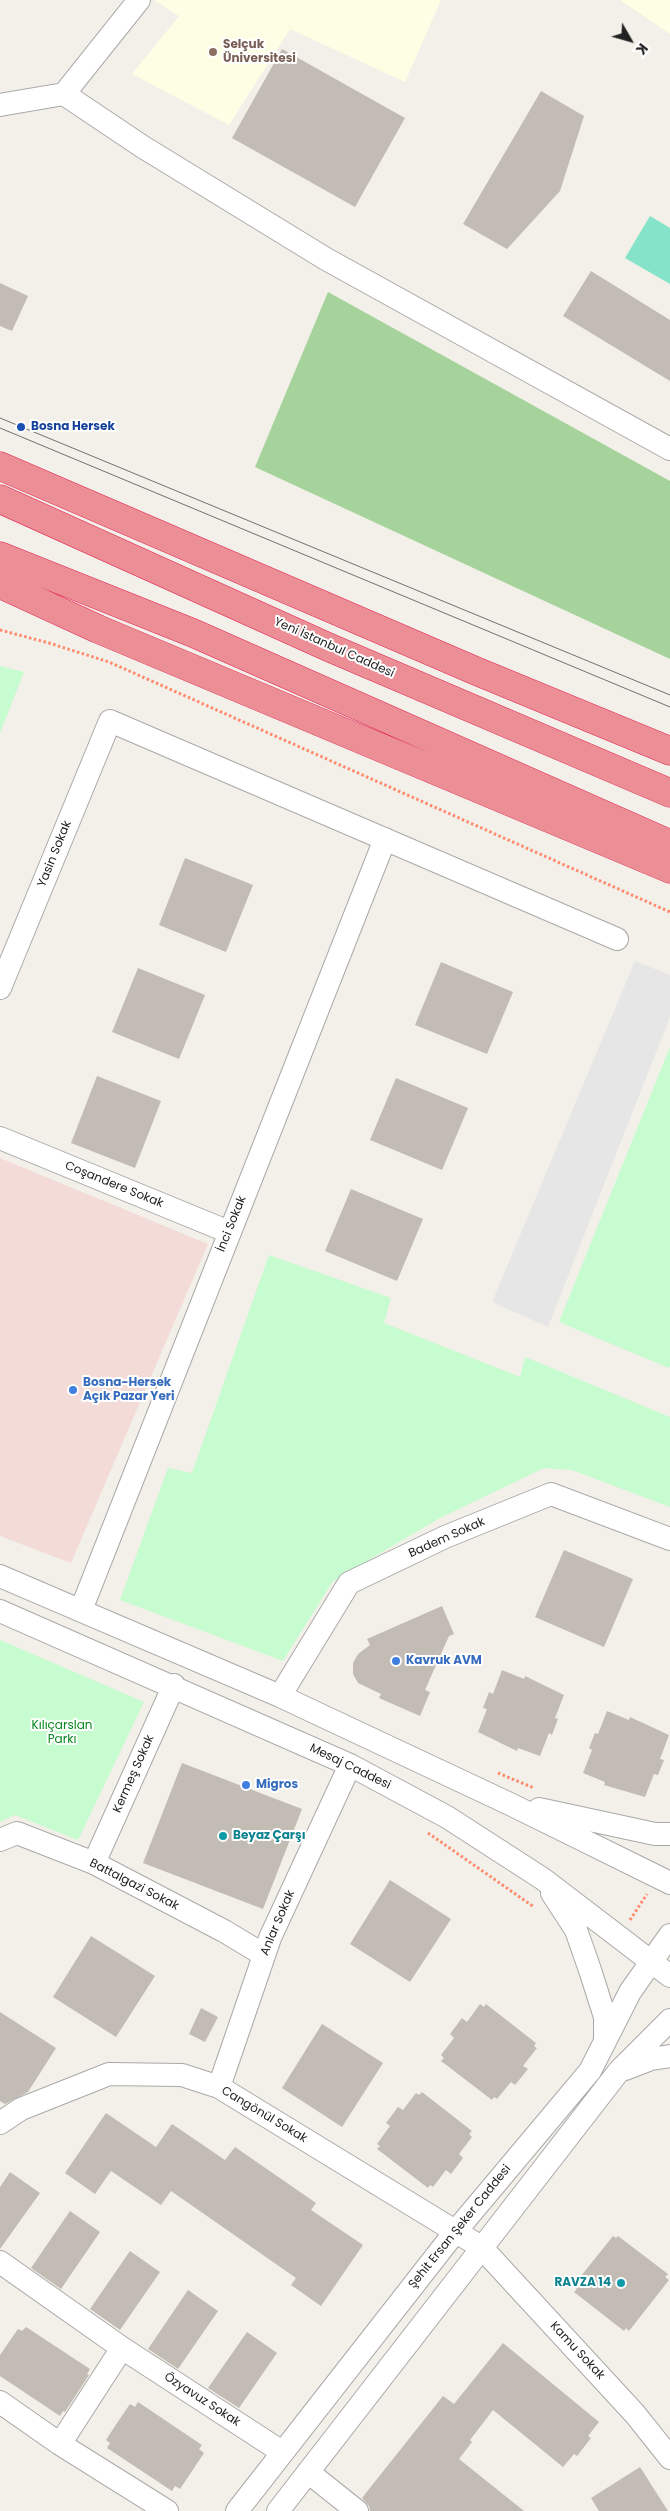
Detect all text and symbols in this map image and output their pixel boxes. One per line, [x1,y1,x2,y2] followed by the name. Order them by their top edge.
[605,15,655,65] north arrow
[223,38,296,66] place label: Selçuk Üniversitesi
[631,39,653,59] text: K
[207,46,219,58] marker: Selçuk Üniversitesi
[31,420,115,434] place label: Bosna Hersek
[15,421,27,433] marker: Bosna Hersek
[272,615,396,681] street label: Yeni İstanbul Caddesi
[35,819,75,889] street label: Yasin Sokak
[63,1159,165,1211] street label: Coşandere Sokak
[214,1194,250,1254] street label: İnci Sokak
[83,1376,174,1404] place label: Bosna-Hersek Açık Pazar Yeri
[67,1384,79,1396] marker: Bosna-Hersek Açık Pazar Yeri
[407,1515,487,1561] street label: Badem Sokak
[406,1654,482,1668] place label: Kavruk AVM
[390,1655,402,1667] marker: Kavruk AVM
[32,1719,92,1747] park label: Kılıçarslan Parkı
[110,1733,158,1815] street label: Kermeş Sokak
[307,1741,393,1793] street label: Mesaj Caddesi
[256,1778,298,1792] place label: Migros
[240,1779,252,1791] marker: Migros
[233,1829,306,1843] place label: Beyaz Çarşı
[217,1830,229,1842] marker: Beyaz Çarşı
[87,1856,181,1914] street label: Battalgazi Sokak
[258,1888,298,1958] street label: Anlar Sokak
[218,2084,310,2146] street label: Cangönül Sokak
[406,2162,514,2292] street label: Şehit Ersan Şeker Caddesi
[554,2276,611,2290] place label: RAVZA 14
[615,2277,627,2289] marker: RAVZA 14
[547,2319,607,2383] street label: Kamu Sokak
[161,2370,243,2430] street label: Özyavuz Sokak

